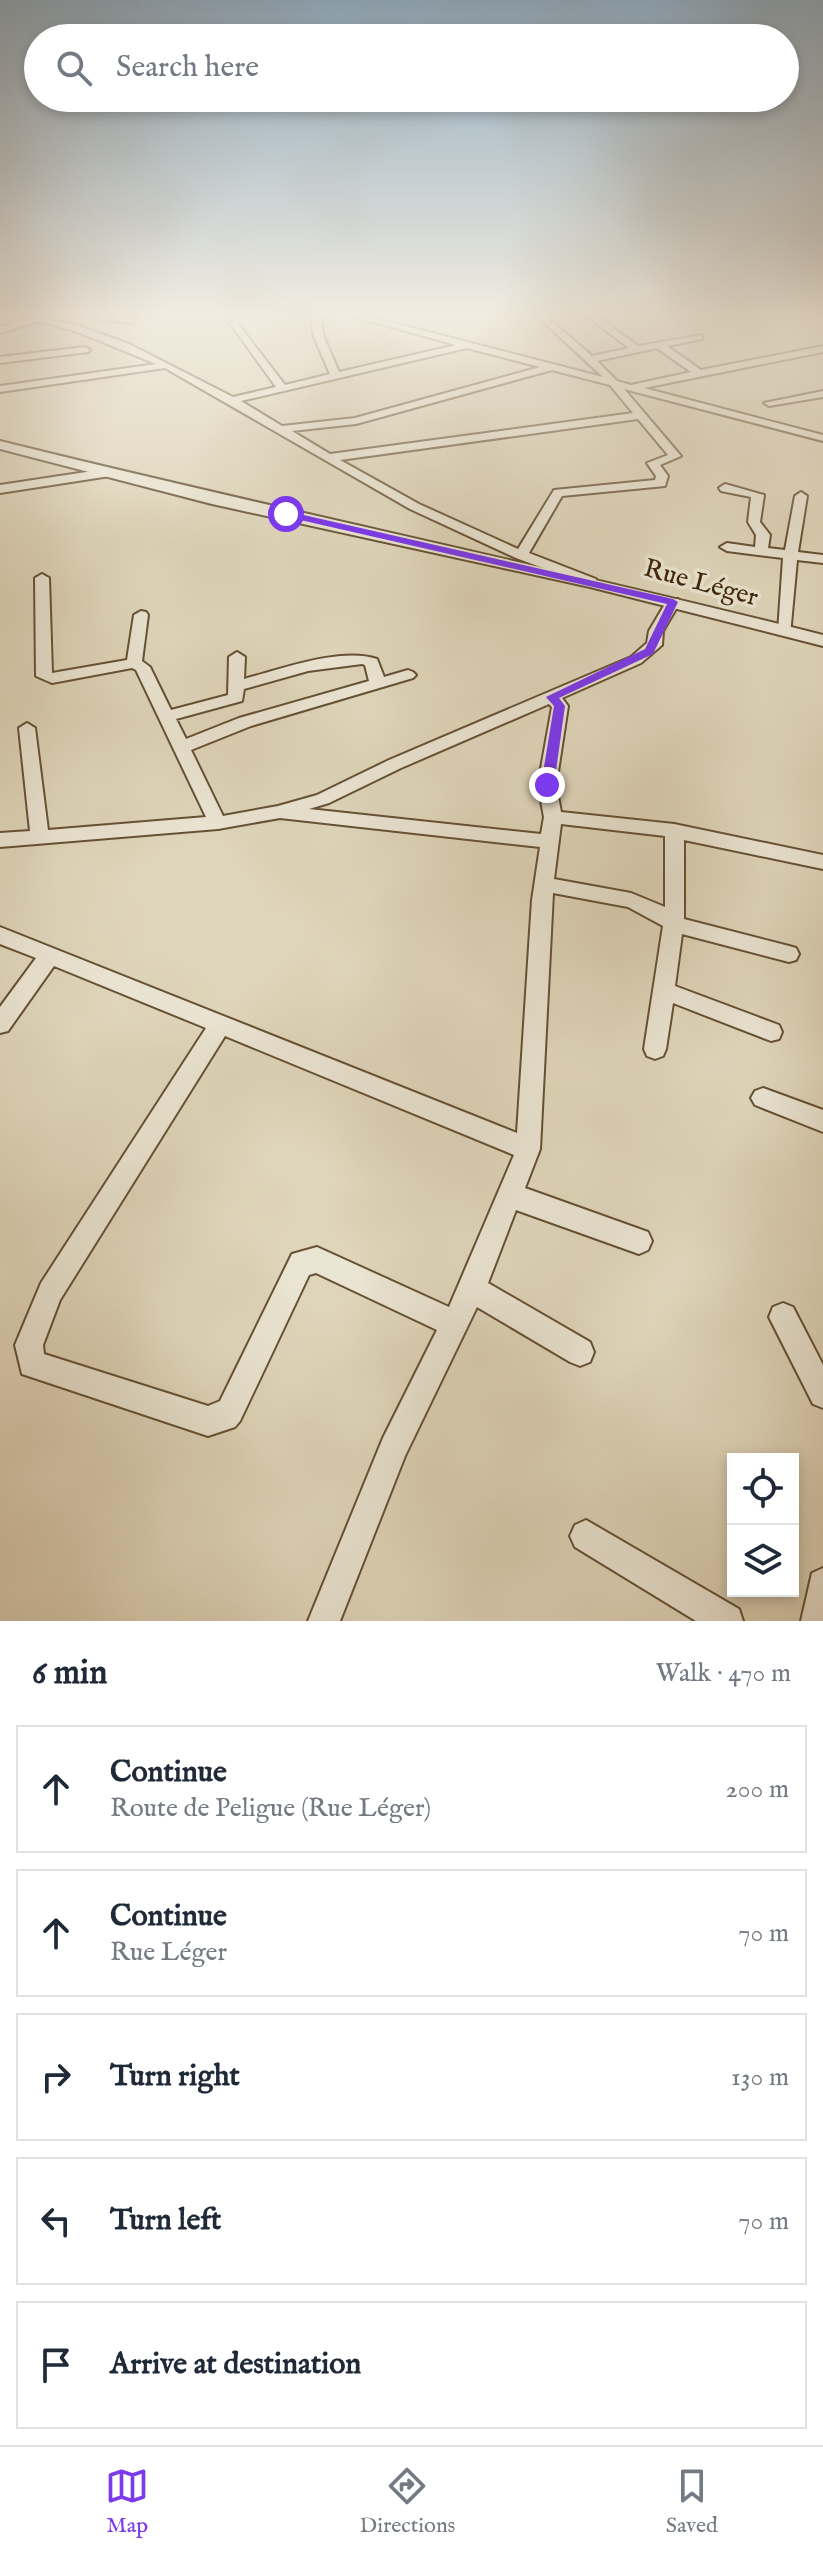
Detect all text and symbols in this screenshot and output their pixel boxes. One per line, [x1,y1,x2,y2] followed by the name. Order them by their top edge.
[24,24,799,112] search box
[52,46,96,90] icon: search
[116,49,259,87] text: Search here
[268,496,304,532] route start
[640,552,762,614] street label: Rue Léger
[529,767,565,803] route end
[727,1453,799,1597] map controls
[727,1453,799,1525] button: locate
[727,1525,799,1597] button: layers
[32,1652,107,1695] text: 6 min
[656,1657,791,1690] text: Walk · 470 m
[110,1754,227,1792] text: Continue
[34,1767,78,1811] icon: ahead
[725,1773,789,1806] text: 200 m
[110,1792,431,1825] text: Route de Peligue (Rue Léger)
[110,1898,227,1936] text: Continue
[34,1911,78,1955] icon: ahead
[738,1917,789,1950] text: 70 m
[110,1936,227,1969] text: Rue Léger
[34,2055,78,2099] icon: right
[110,2058,240,2096] text: Turn right
[731,2061,789,2094] text: 130 m
[34,2199,78,2243] icon: left
[110,2202,221,2240] text: Turn left
[738,2205,789,2238] text: 70 m
[34,2343,78,2387] icon: arrive
[110,2346,361,2384] text: Arrive at destination
[105,2464,149,2540] tab: Map
[360,2464,455,2540] tab: Directions
[666,2464,718,2540] tab: Saved

